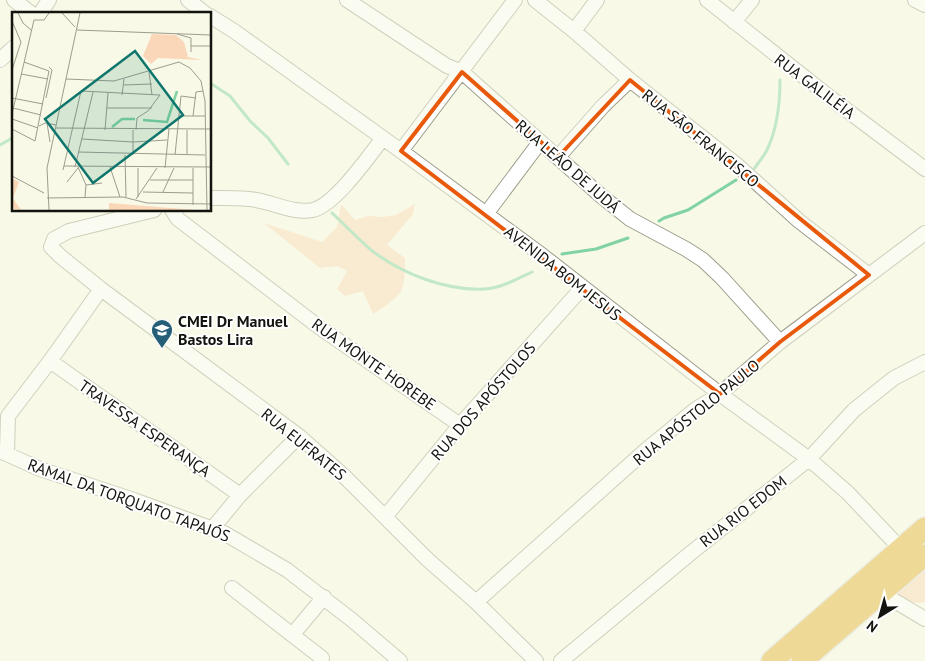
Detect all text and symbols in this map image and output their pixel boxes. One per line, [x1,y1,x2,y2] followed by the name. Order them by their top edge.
[12,12,211,211] inset map
[771,49,860,123] street label: RUA GALILÉIA
[638,85,764,191] street label: RUA SÃO FRANCISCO
[512,115,625,217] street label: RUA LEÃO DE JUDÁ
[501,221,625,325] street label: AVENIDA BOM JESUS
[178,311,288,349] place label: CMEI Dr Manuel Bastos Lira
[308,314,440,414] street label: RUA MONTE HOREBE
[150,318,174,349] school or university icon: CMEI Dr Manuel Bastos Lira
[426,338,540,464] street label: RUA DOS APÓSTOLOS
[629,355,763,469] street label: RUA APÓSTOLO PAULO
[75,375,215,481] street label: TRAVESSA ESPERANÇA
[257,404,351,484] street label: RUA EUFRATES
[25,454,233,546] street label: RAMAL DA TORQUATO TAPAJÓS
[695,471,791,551] street label: RUA RIO EDOM
[855,591,905,641] north arrow
[863,616,881,636] text: N

